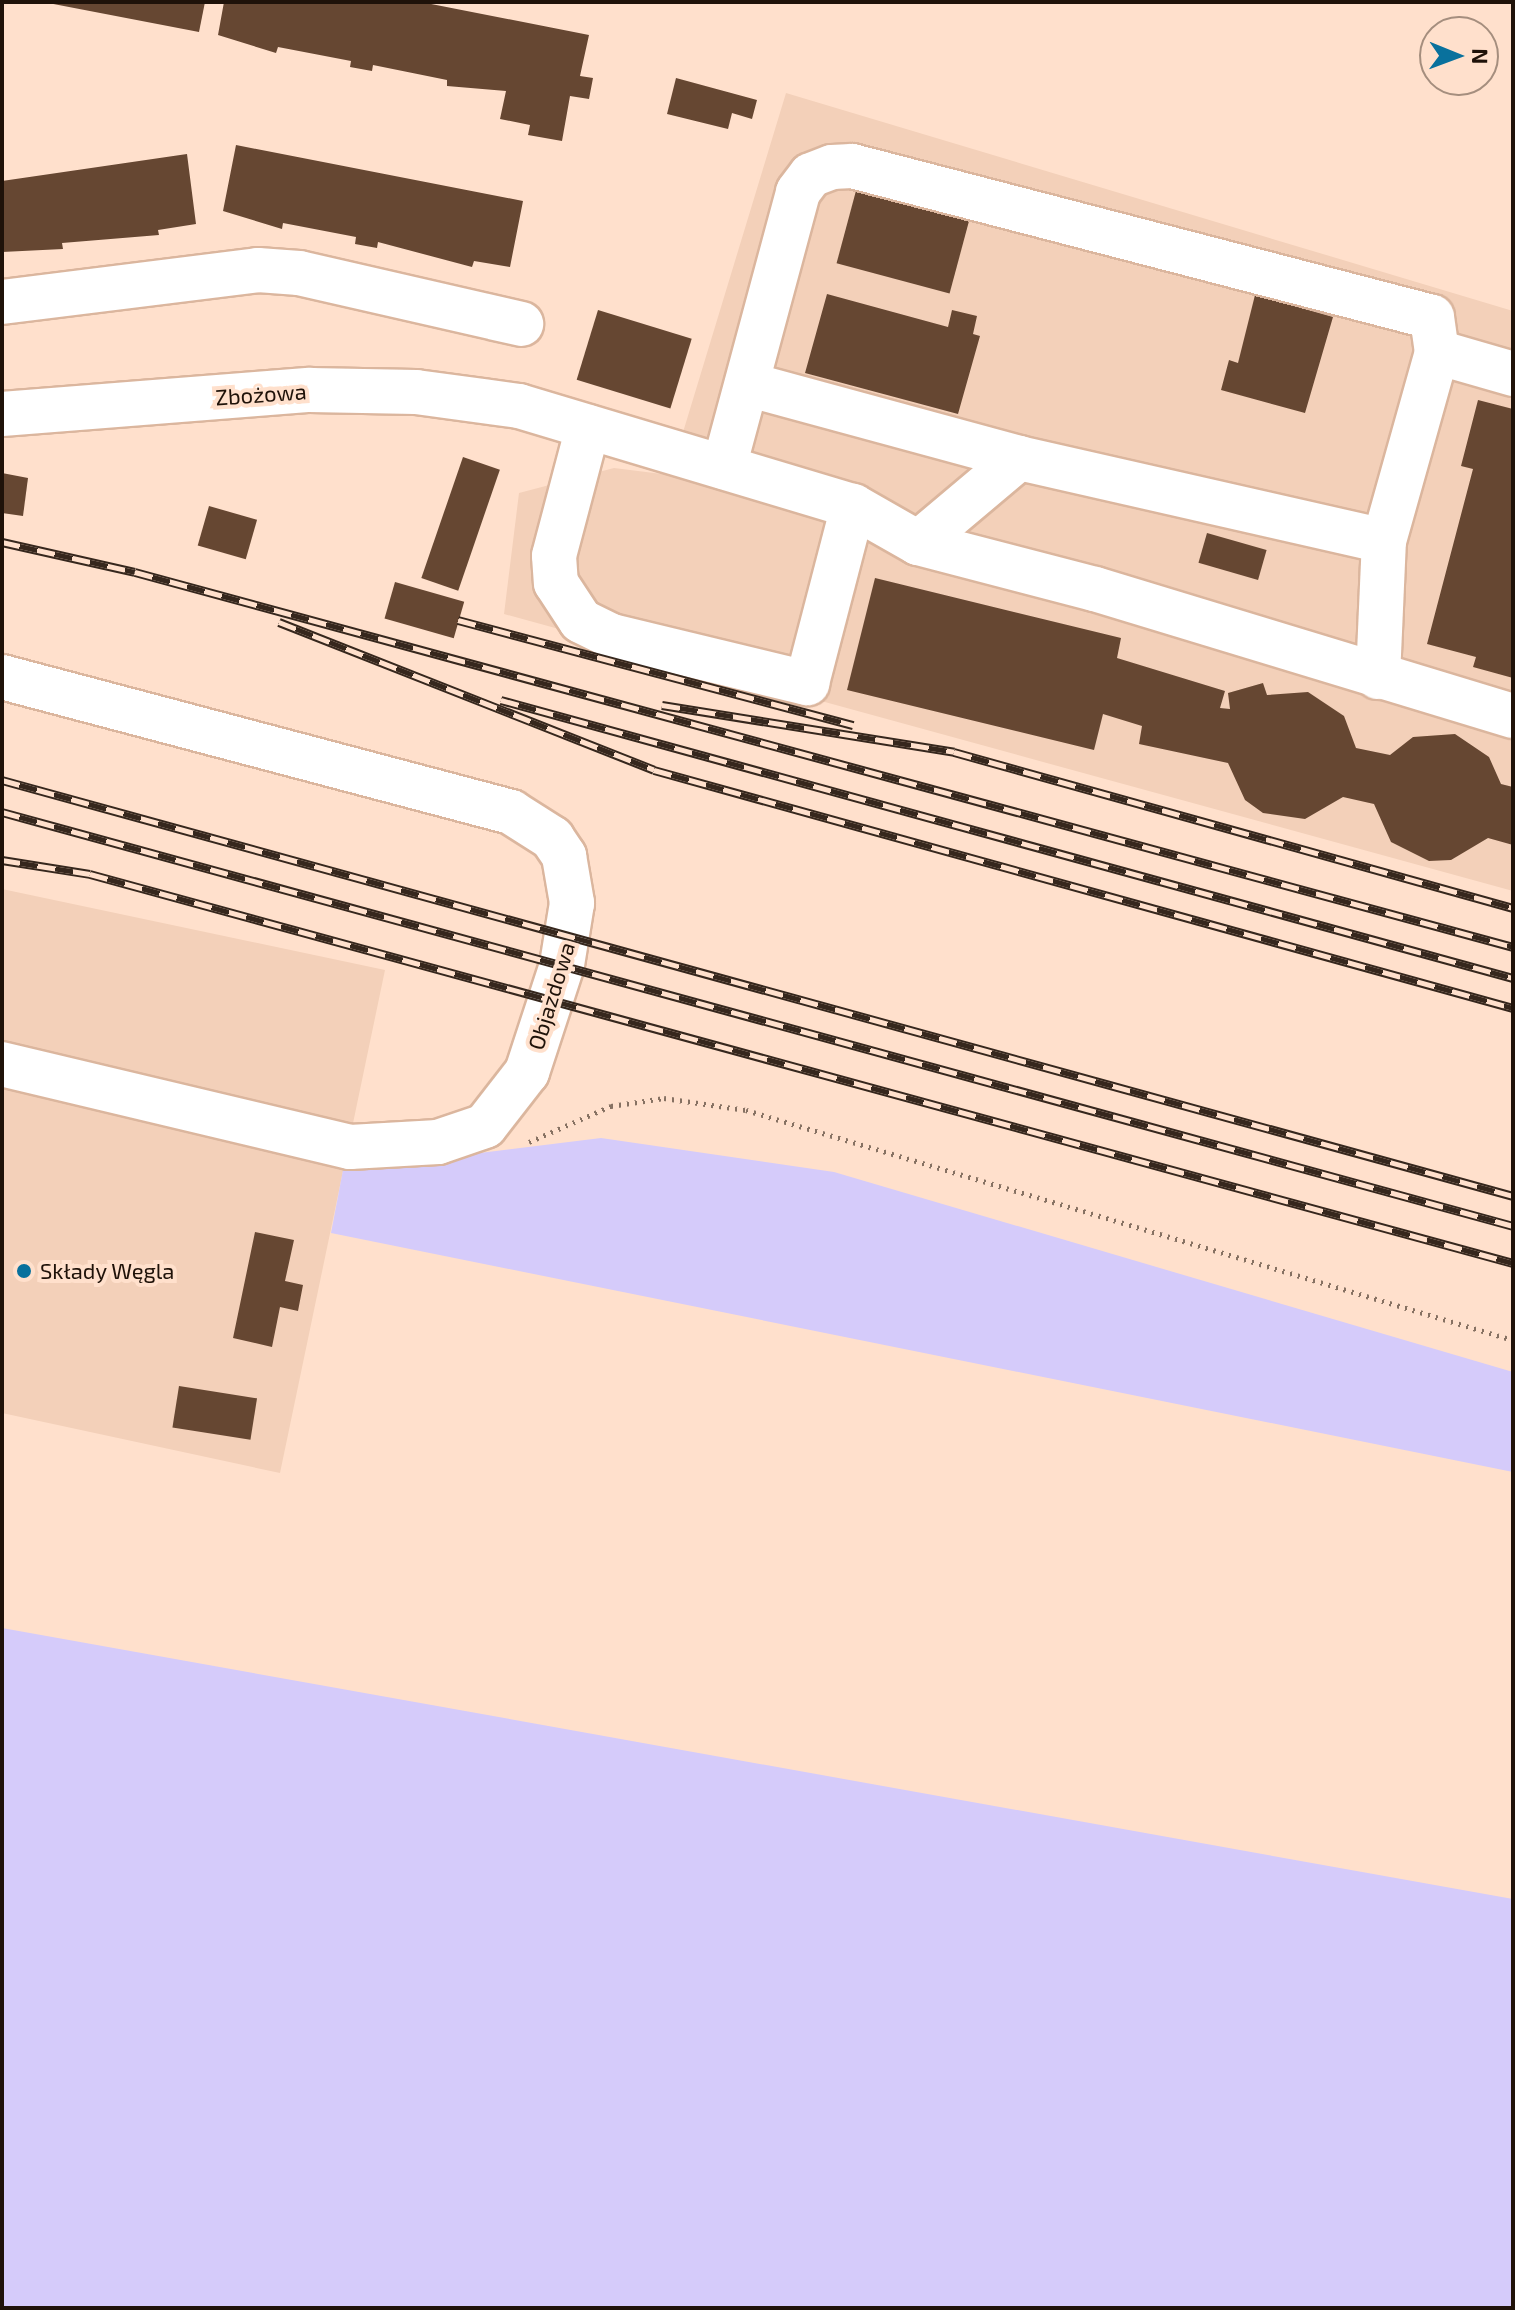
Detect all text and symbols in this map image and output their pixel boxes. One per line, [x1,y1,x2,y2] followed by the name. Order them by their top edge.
[1419,16,1499,96] north arrow
[1468,48,1494,65] text: N
[215,378,307,410] street label: Zbożowa
[522,939,580,1053] street label: Objazdowa
[40,1258,175,1284] place label: Składy Węgla
[15,1262,33,1280] marker: Składy Węgla

